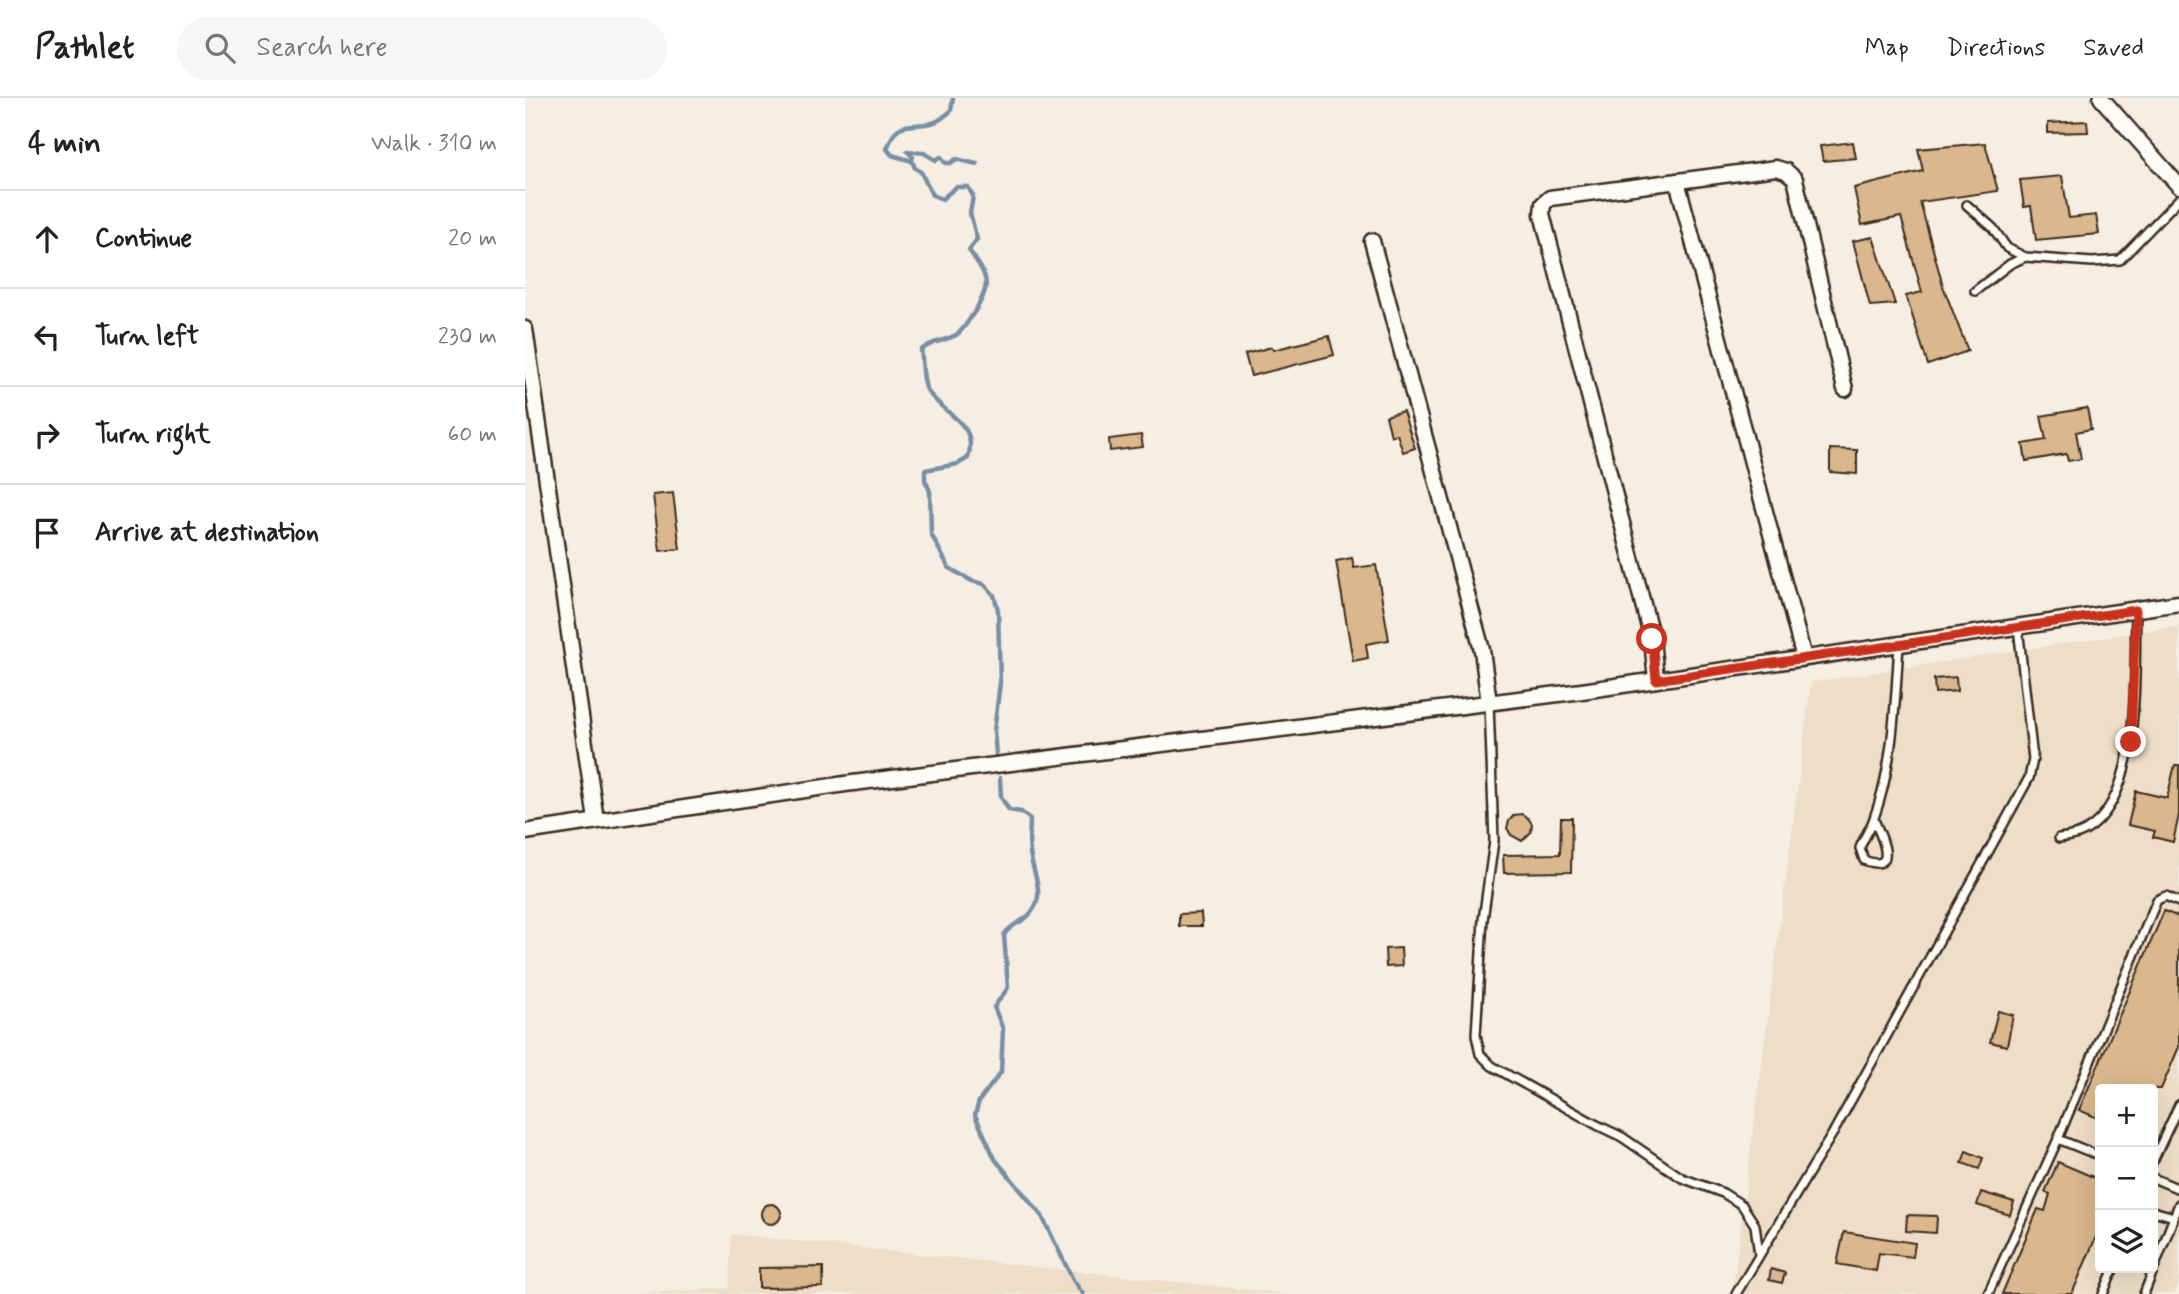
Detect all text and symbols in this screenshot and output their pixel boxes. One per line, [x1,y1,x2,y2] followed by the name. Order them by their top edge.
[177,17,667,80] search box
[35,26,135,70] text: Pathlet
[201,29,239,67] icon: search
[257,31,387,65] text: Search here
[1865,33,1909,64] text: Map
[1947,33,2045,64] text: Directions
[2083,33,2144,64] text: Saved
[28,124,101,163] text: 4 min
[371,129,497,159] text: Walk · 310 m
[28,220,66,258] icon: ahead
[95,222,192,256] text: Continue
[448,224,497,254] text: 20 m
[28,318,66,356] icon: left
[95,320,199,354] text: Turn left
[438,322,497,352] text: 230 m
[28,416,66,454] icon: right
[95,418,211,452] text: Turn right
[448,420,497,450] text: 60 m
[28,514,66,552] icon: arrive
[95,516,319,550] text: Arrive at destination
[1636,623,1667,654] route start
[2115,726,2146,757] route end
[2095,1084,2158,1273] map controls
[2095,1084,2158,1147] button: +
[2095,1147,2158,1210] button: −
[2095,1210,2158,1273] button: layers

